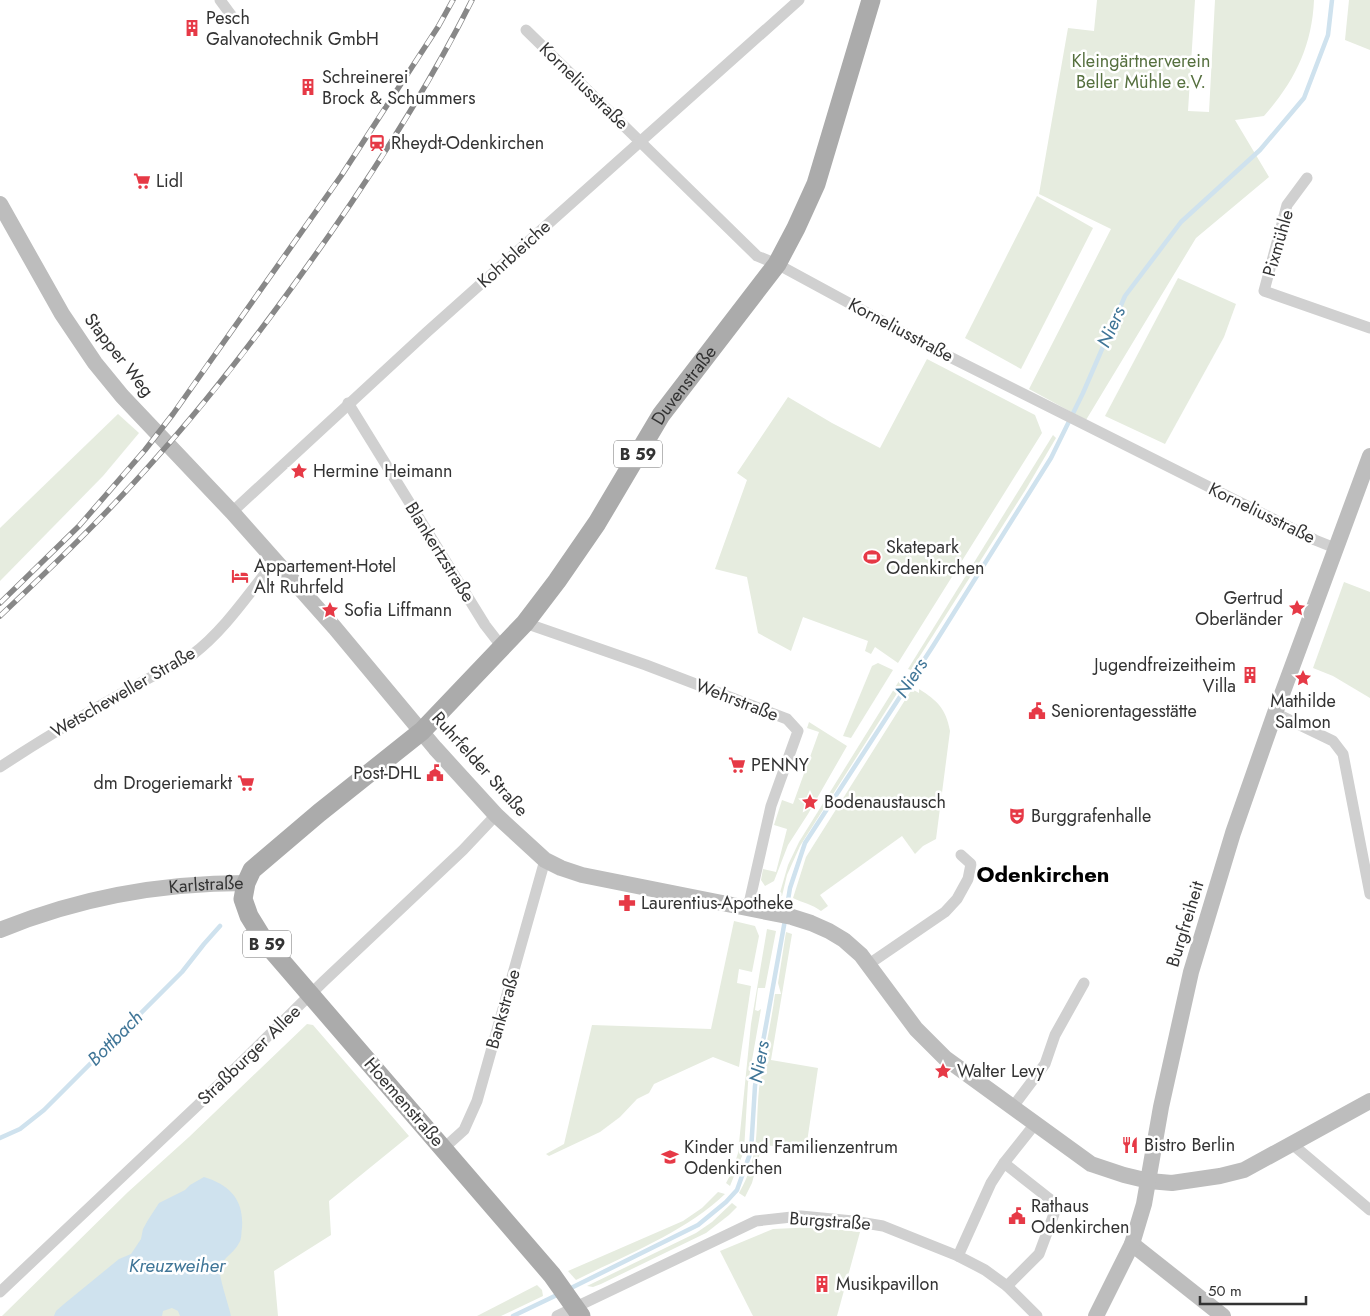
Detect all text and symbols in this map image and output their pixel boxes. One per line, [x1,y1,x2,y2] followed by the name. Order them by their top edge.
[206,5,379,52] place label: Pesch Galvanotechnik GmbH
[182,18,202,38] building icon: Pesch Galvanotechnik GmbH
[533,36,635,136] street label: Korneliusstraße
[1072,48,1210,95] park label: Kleingärtnerverein Beller Mühle e.V.
[322,64,475,111] place label: Schreinerei Brock & Schummers
[298,77,318,97] building icon: Schreinerei Brock & Schummers
[391,130,544,156] place label: Rheydt-Odenkirchen
[367,133,387,153] station icon: Rheydt-Odenkirchen
[156,168,183,194] place label: Lidl
[132,171,152,191] supermarket icon: Lidl
[1256,207,1300,279] street label: Pixmühle
[472,214,556,294] street label: Kohrbleiche
[844,291,958,369] street label: Korneliusstraße
[1090,302,1132,352] water label: Niers
[78,308,160,402] street label: Stapper Weg
[645,340,723,430] street label: Duvenstraße
[614,440,662,468] road number: B 59
[313,458,453,484] place label: Hermine Heimann
[289,461,309,481] place icon: Hermine Heimann
[1204,476,1320,550] street label: Korneliusstraße
[399,497,481,607] street label: Blankertzstraße
[886,534,984,581] place label: Skatepark Odenkirchen
[862,547,882,567] sports icon: Skatepark Odenkirchen
[254,553,396,600] place label: Appartement-Hotel Alt Ruhrfeld
[230,566,250,586] hotel icon: Appartement-Hotel Alt Ruhrfeld
[1195,585,1284,632] place label: Gertrud Oberländer
[344,597,452,623] place label: Sofia Liffmann
[1287,598,1307,618] place icon: Gertrud Oberländer
[320,600,340,620] place icon: Sofia Liffmann
[46,640,200,744] street label: Wetscheweller Straße
[888,652,934,703] water label: Niers
[1092,652,1236,699] place label: Jugendfreizeitheim Villa
[1240,665,1260,685] building icon: Jugendfreizeitheim Villa
[1293,668,1313,688] place icon: Mathilde Salmon
[692,672,782,728] street label: Wehrstraße
[1270,688,1336,735] place label: Mathilde Salmon
[1051,698,1197,724] place label: Seniorentagesstätte
[1027,701,1047,721] public building icon: Seniorentagesstätte
[426,706,534,822] street label: Ruhrfelder Straße
[751,752,810,778] place label: PENNY
[727,755,747,775] supermarket icon: PENNY
[353,760,421,786] place label: Post-DHL
[425,763,445,783] public building icon: Post-DHL
[94,770,233,796] place label: dm Drogeriemarkt
[236,773,256,793] supermarket icon: dm Drogeriemarkt
[824,789,946,815] place label: Bodenaustausch
[800,792,820,812] place icon: Bodenaustausch
[1031,803,1151,829] place label: Burggrafenhalle
[1007,806,1027,826] theatre icon: Burggrafenhalle
[976,858,1110,890] district label: Odenkirchen
[167,870,244,900] street label: Karlstraße
[1160,877,1211,970] street label: Burgfreiheit
[641,890,793,916] place label: Laurentius-Apotheke
[617,893,637,913] pharmacy icon: Laurentius-Apotheke
[243,931,291,958] road number: B 59
[479,966,527,1052] street label: Bankstraße
[192,999,306,1111] street label: Straßburger Allee
[81,1004,149,1072] water label: Bottbach
[742,1038,776,1085] water label: Niers
[358,1052,450,1152] street label: Hoemenstraße
[957,1058,1045,1084] place label: Walter Levy
[933,1061,953,1081] place icon: Walter Levy
[1144,1132,1235,1158] place label: Bistro Berlin
[684,1134,898,1181] place label: Kinder und Familienzentrum Odenkirchen
[1120,1135,1140,1155] restaurant icon: Bistro Berlin
[660,1147,680,1167] school or university icon: Kinder und Familienzentrum Odenkirchen
[1031,1193,1129,1240] place label: Rathaus Odenkirchen
[788,1205,872,1237] street label: Burgstraße
[1007,1206,1027,1226] public building icon: Rathaus Odenkirchen
[129,1252,227,1279] water label: Kreuzweiher
[836,1271,939,1297] place label: Musikpavillon
[812,1274,832,1294] building icon: Musikpavillon
[1200,1274,1306,1306] scale bar
[1208,1280,1242,1302] text: 50 m

